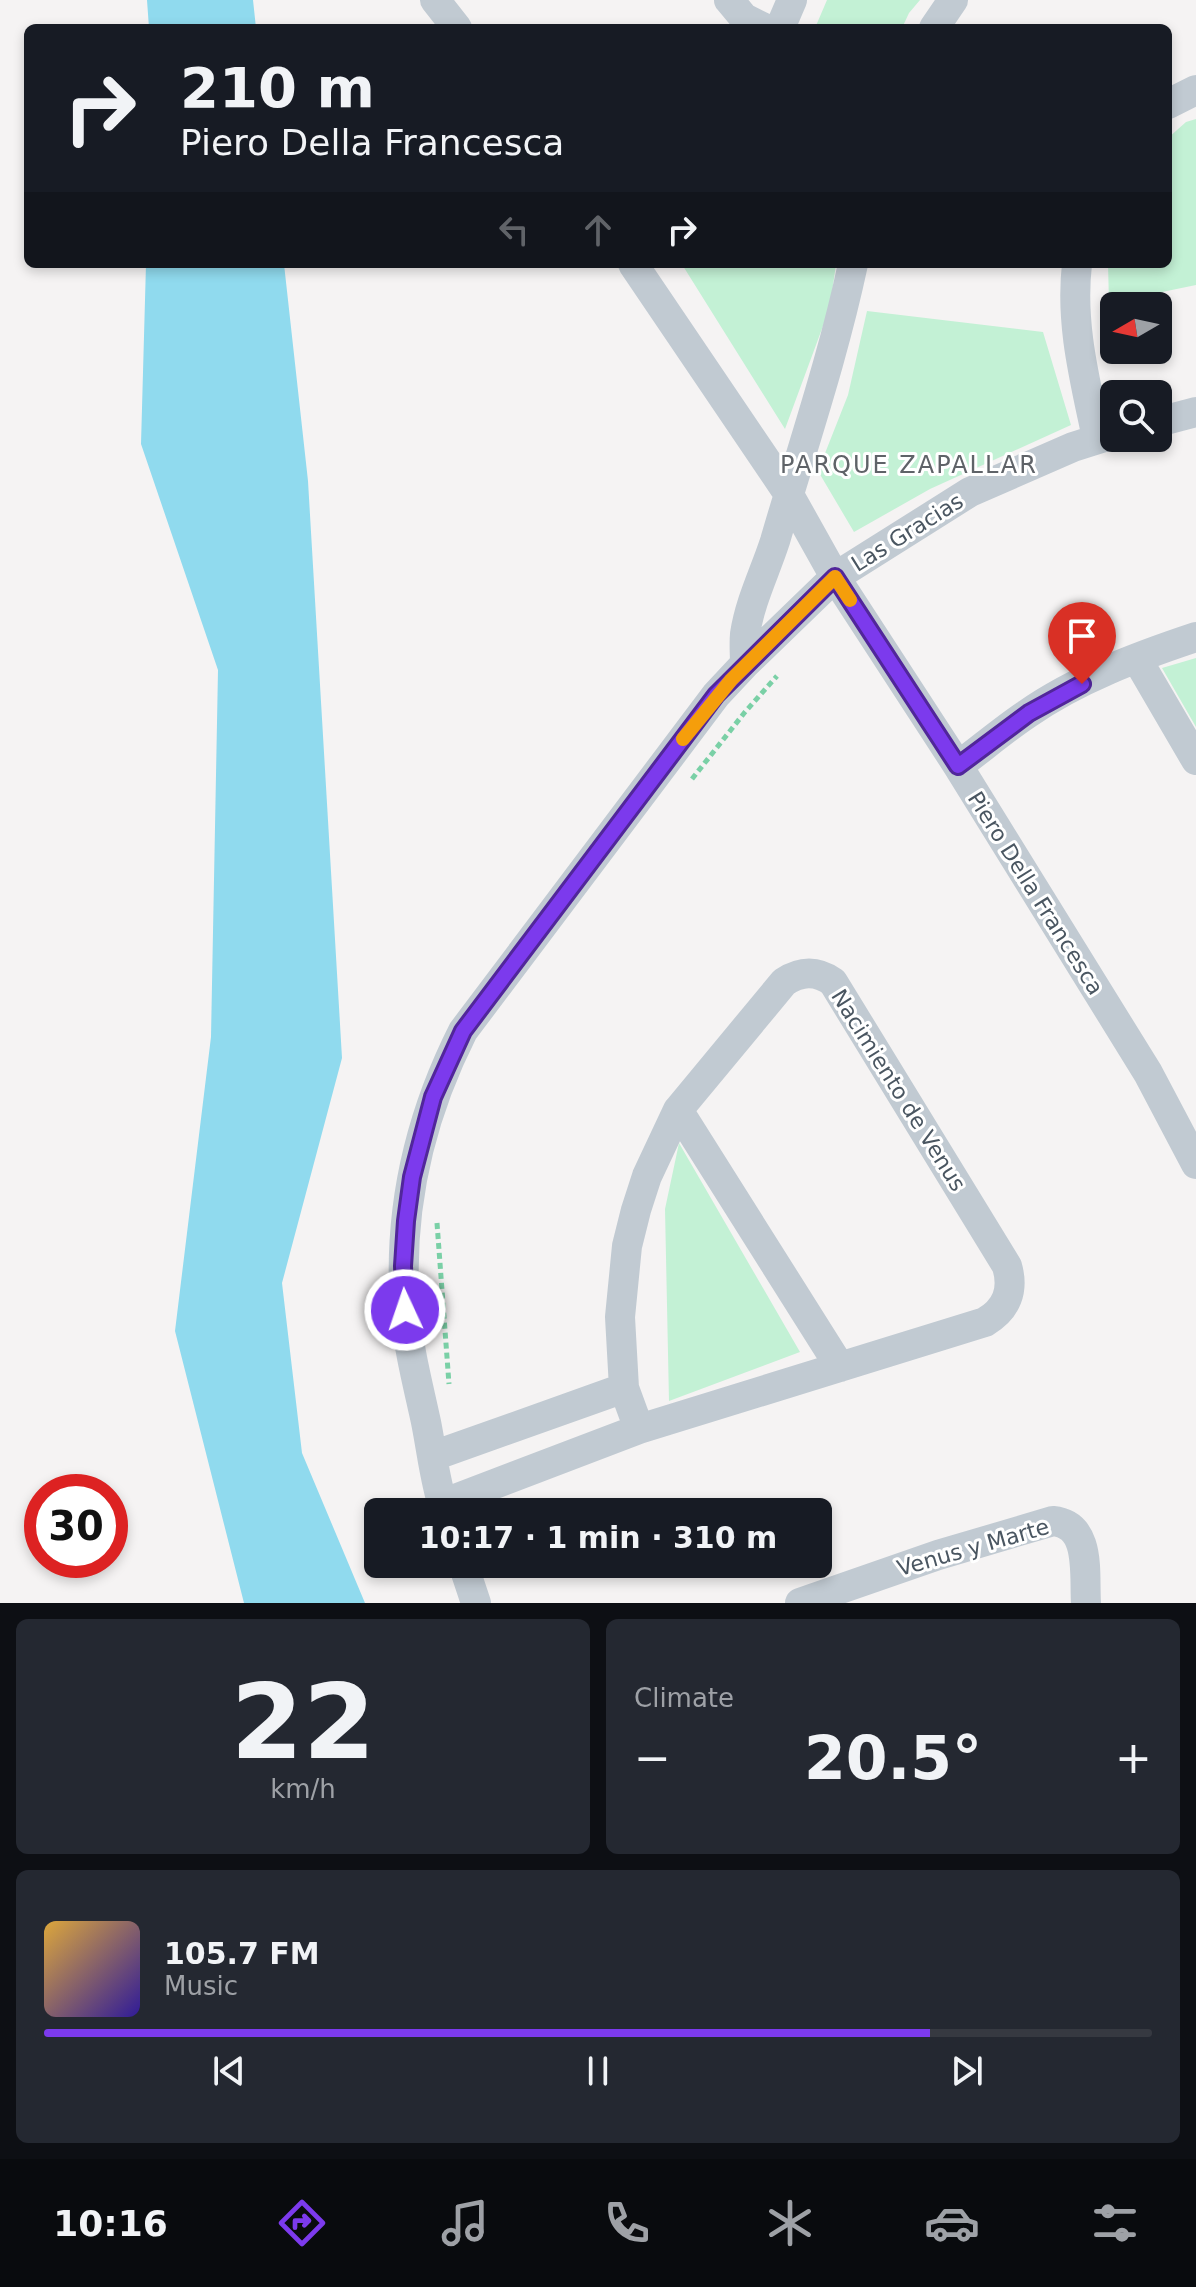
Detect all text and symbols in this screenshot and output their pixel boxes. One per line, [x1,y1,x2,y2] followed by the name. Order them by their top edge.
[180,55,375,120] text: 210 m
[48,56,152,160] icon: right
[180,122,564,163] text: Piero Della Francesca
[492,208,536,252] icon: left
[576,208,620,252] icon: ahead
[660,208,704,252] icon: right
[1100,292,1172,364] north arrow
[1100,292,1172,452] map controls
[1100,380,1172,452] button: search
[780,451,1038,479] district label: PARQUE ZAPALLAR
[847,488,968,577] street label: Las Gracias
[1048,602,1116,684] pin
[1060,614,1104,658] icon: arrive
[963,787,1108,999] street label: Piero Della Francesca
[826,985,971,1196] street label: Nacimiento de Venus
[363,1268,447,1352] position arrow
[24,1474,128,1578] speed limit sign: 30
[894,1514,1052,1581] street label: Venus y Marte
[419,1520,777,1555] text: 10:17 · 1 min · 310 m
[231,1661,375,1783] text: 22
[634,1683,734,1713] text: Climate
[804,1723,982,1793] text: 20.5°
[634,1732,671,1783] text: −
[1115,1732,1152,1783] text: +
[270,1774,336,1804] text: km/h
[164,1936,320,1971] text: 105.7 FM
[164,1971,238,2001] text: Music
[207,2049,251,2093] icon: previous
[576,2049,620,2093] icon: pause
[945,2049,989,2093] icon: next
[274,2195,330,2251] icon: directions
[437,2195,493,2251] icon: music
[599,2195,655,2251] icon: phone
[762,2195,818,2251] icon: climate
[924,2195,980,2251] icon: car
[1087,2195,1143,2251] icon: filters
[53,2203,168,2244] text: 10:16

